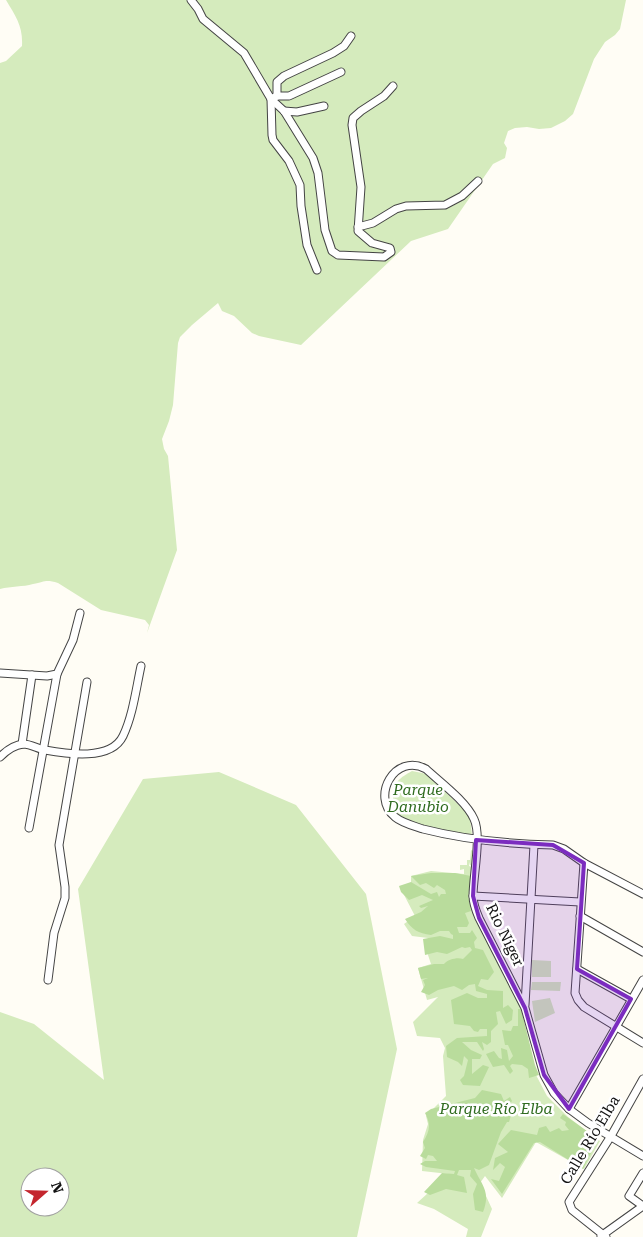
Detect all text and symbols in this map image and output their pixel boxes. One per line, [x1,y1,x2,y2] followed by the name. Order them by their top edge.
[386,781,449,816] park label: Parque Danubio
[482,901,528,969] street label: Rio Niger
[556,1092,624,1188] street label: Calle Río Elba
[438,1100,553,1118] park label: Parque Río Elba
[20,1167,70,1217] north arrow
[48,1180,67,1196] text: N

